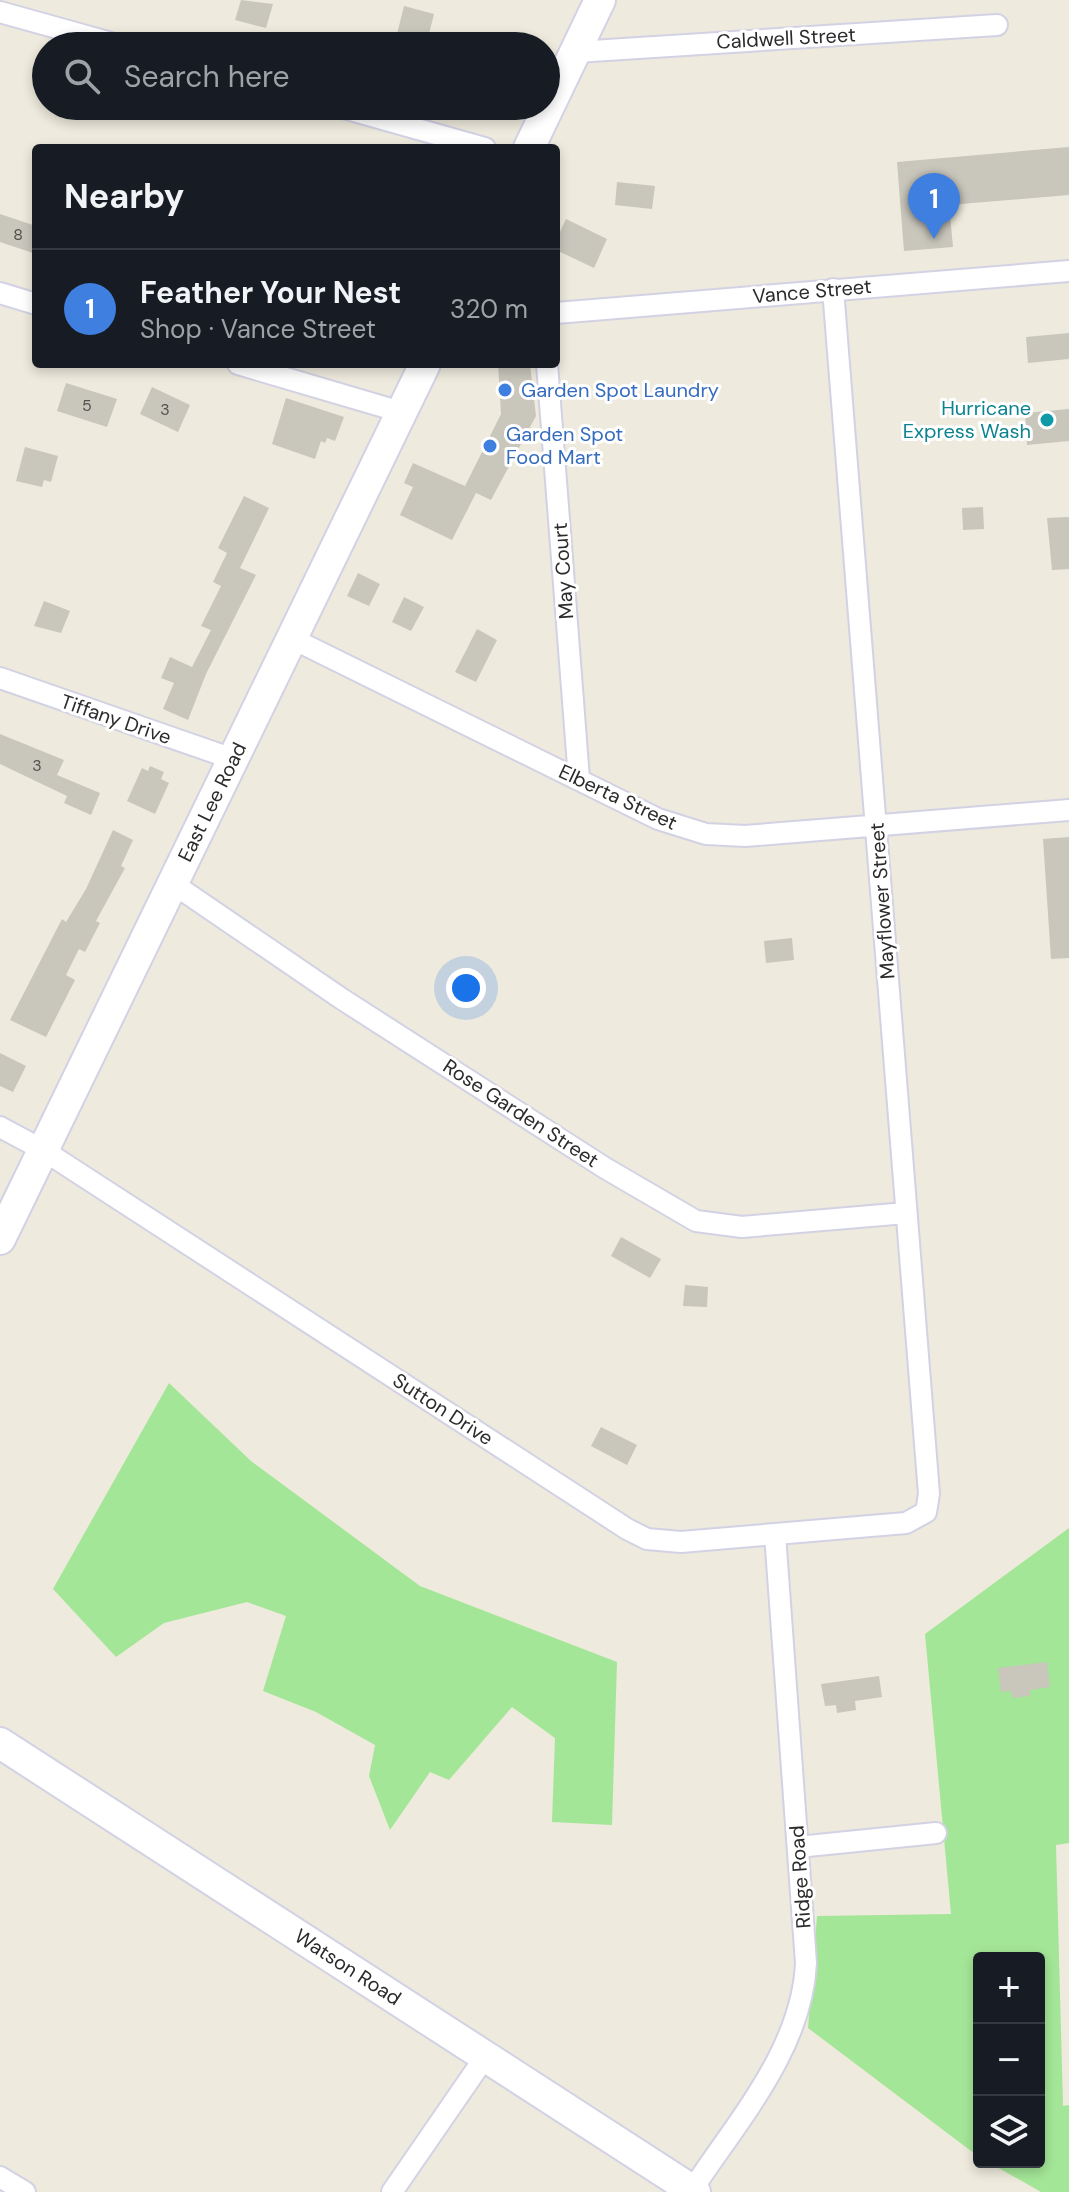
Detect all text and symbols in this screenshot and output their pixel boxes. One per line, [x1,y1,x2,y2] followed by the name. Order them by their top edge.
[716,21,856,55] street label: Caldwell Street
[32,32,560,120] search box
[60,54,104,98] icon: search
[124,57,290,96] text: Search here
[908,173,960,239] pin: 1
[64,174,184,219] text: Nearby
[13,224,23,245] house number: 8
[140,273,401,312] text: Feather Your Nest
[751,273,873,309] street label: Vance Street
[85,292,95,326] text: 1
[450,292,528,326] text: 320 m
[140,312,376,346] text: Shop · Vance Street
[521,377,719,403] place label: Garden Spot Laundry
[496,381,514,399] marker: Garden Spot Laundry
[82,395,92,416] house number: 5
[903,395,1031,444] place label: Hurricane Express Wash
[160,399,170,420] house number: 3
[1038,411,1056,429] marker: Hurricane Express Wash
[506,421,623,470] place label: Garden Spot Food Mart
[481,437,499,455] marker: Garden Spot Food Mart
[547,522,579,620] street label: May Court
[57,688,175,750] street label: Tiffany Drive
[172,738,252,866] street label: East Lee Road
[32,755,42,776] house number: 3
[555,758,682,836] street label: Elberta Street
[864,822,900,980] street label: Mayflower Street
[446,968,486,1008] your location
[438,1053,604,1173] street label: Rose Garden Street
[388,1367,498,1451] street label: Sutton Drive
[783,1825,817,1929] street label: Ridge Road
[290,1923,406,2011] street label: Watson Road
[973,1952,1045,2168] map controls
[973,1952,1045,2024] button: +
[973,2024,1045,2096] button: −
[973,2096,1045,2168] button: layers

